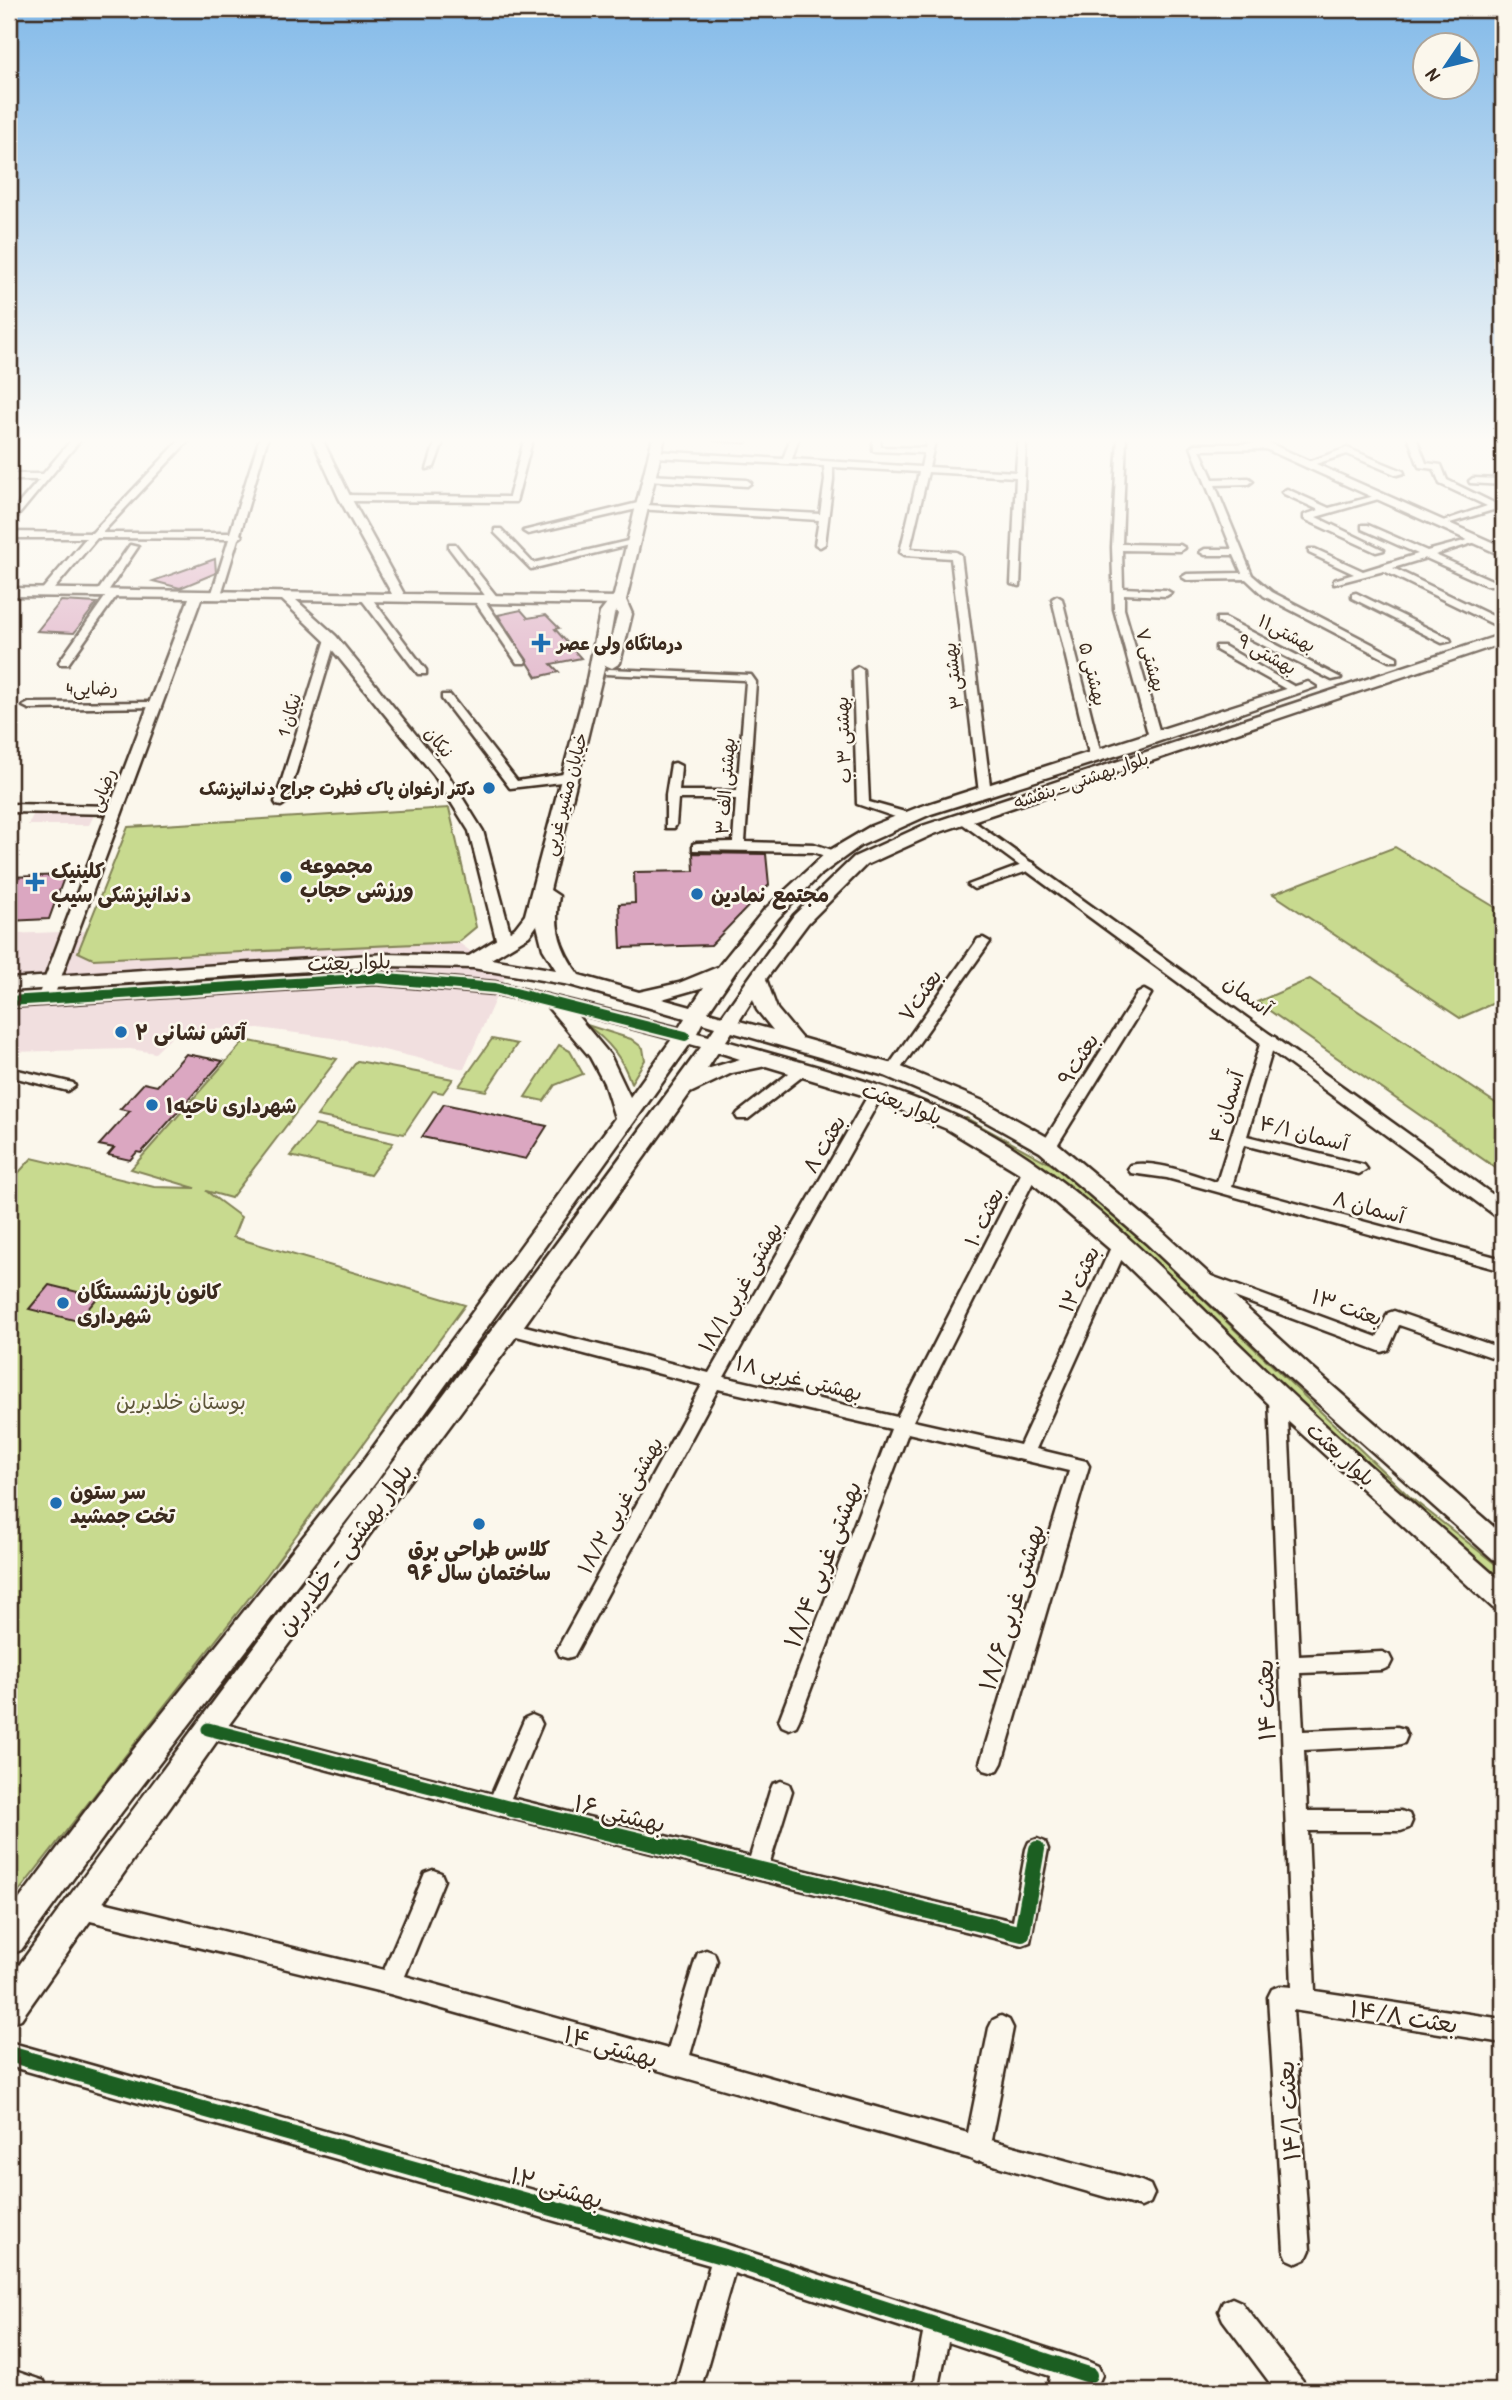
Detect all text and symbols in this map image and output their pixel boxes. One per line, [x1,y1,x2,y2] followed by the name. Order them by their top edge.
[1410,32,1480,102] north arrow
[1419,64,1446,87] text: N
[1254,608,1320,658] street label: بهشتی۱۱
[1130,625,1172,695] street label: بهشتی ۷
[1233,628,1301,680] street label: بهشتی ۹
[555,631,683,656] place label: درمانگاه ولی عصر
[531,633,551,653] marker: درمانگاه ولی عصر
[1073,639,1113,709] street label: بهشتی ۵
[936,641,970,711] street label: بهشتی ۳
[66,675,118,701] street label: 4رضایی
[271,690,307,740] street label: نیکان 1
[829,696,857,784] street label: بهشتی ۳ ب
[419,721,459,763] street label: نیکان
[537,730,593,858] street label: خیابان مشیر غربی
[709,737,741,835] street label: بهشتی الف ۳
[1010,745,1152,815] street label: بلوار بهشتی - بنفشه
[82,765,122,815] street label: رضایی
[199,776,475,801] place label: دکتر ارغوان پاک فطرت جراح دندانپزشک
[481,780,497,796] marker: دکتر ارغوان پاک فطرت جراح دندانپزشک
[300,851,414,904] place label: مجموعه ورزشی حجاب
[51,856,191,909] place label: کلینیک دندانپزشکی سیب
[278,869,294,885] marker: مجموعه ورزشی حجاب
[25,872,45,892] marker: کلینیک دندانپزشکی سیب
[711,880,829,910] place label: مجتمع نمادین
[689,886,705,902] marker: مجتمع نمادین
[307,946,391,978] street label: بلوار بعثت
[891,963,949,1027] street label: بعثت۷
[1218,967,1279,1023] street label: آسمان
[135,1018,247,1047] place label: آتش نشانی ۲
[113,1024,129,1040] marker: آتش نشانی ۲
[1051,1027,1105,1091] street label: بعثت۹
[1201,1066,1251,1147] street label: ۴ آسمان
[858,1074,946,1132] street label: بلوار بعثت
[166,1091,297,1120] place label: شهرداری ناحیه۱
[144,1097,160,1113] marker: شهرداری ناحیه۱
[1256,1108,1352,1158] street label: ۴/۱ آسمان
[796,1109,852,1179] street label: ۸ بعثت
[957,1182,1011,1252] street label: ۱۰ بعثت
[1330,1183,1409,1231] street label: ۸ آسمان
[691,1216,789,1358] street label: بهشتی غربی ۱۸/۱
[1052,1241,1106,1317] street label: ۱۲ بعثت
[77,1277,222,1330] place label: کانون بازنشستگان شهرداری
[1308,1281,1386,1333] street label: ۱۳ بعثت
[55,1295,71,1311] marker: کانون بازنشستگان شهرداری
[733,1348,865,1408] street label: بهشتی غربی ۱۸
[116,1387,246,1416] park label: بوستان خلدبرین
[1300,1415,1382,1493] street label: بلوار بعثت
[570,1431,670,1579] street label: بهشتی غربی ۱۸/۲
[268,1456,420,1642] street label: بلوار بهشتی - خلدبرین
[775,1476,869,1652] street label: بهشتی غربی ۱۸/۴
[70,1477,176,1530] place label: سر ستون تخت جمشید
[48,1495,64,1511] marker: سر ستون تخت جمشید
[471,1516,487,1532] marker: کلاس طراحی برق ساختمان سال ۹۶
[970,1520,1052,1694] street label: بهشتی غربی ۱۸/۶
[407,1534,551,1587] place label: کلاس طراحی برق ساختمان سال ۹۶
[1248,1659,1282,1741] street label: بعثت ۱۴
[571,1786,669,1840] street label: ۱۶ بهشتی
[1348,1992,1460,2040] street label: ۱۴/۸ بعثت
[560,2017,662,2075] street label: ۱۴ بهشتی
[1269,2060,1307,2162] street label: ۱۴/۱ بعثت
[507,2159,607,2215] street label: ۱۲ بهشتی

